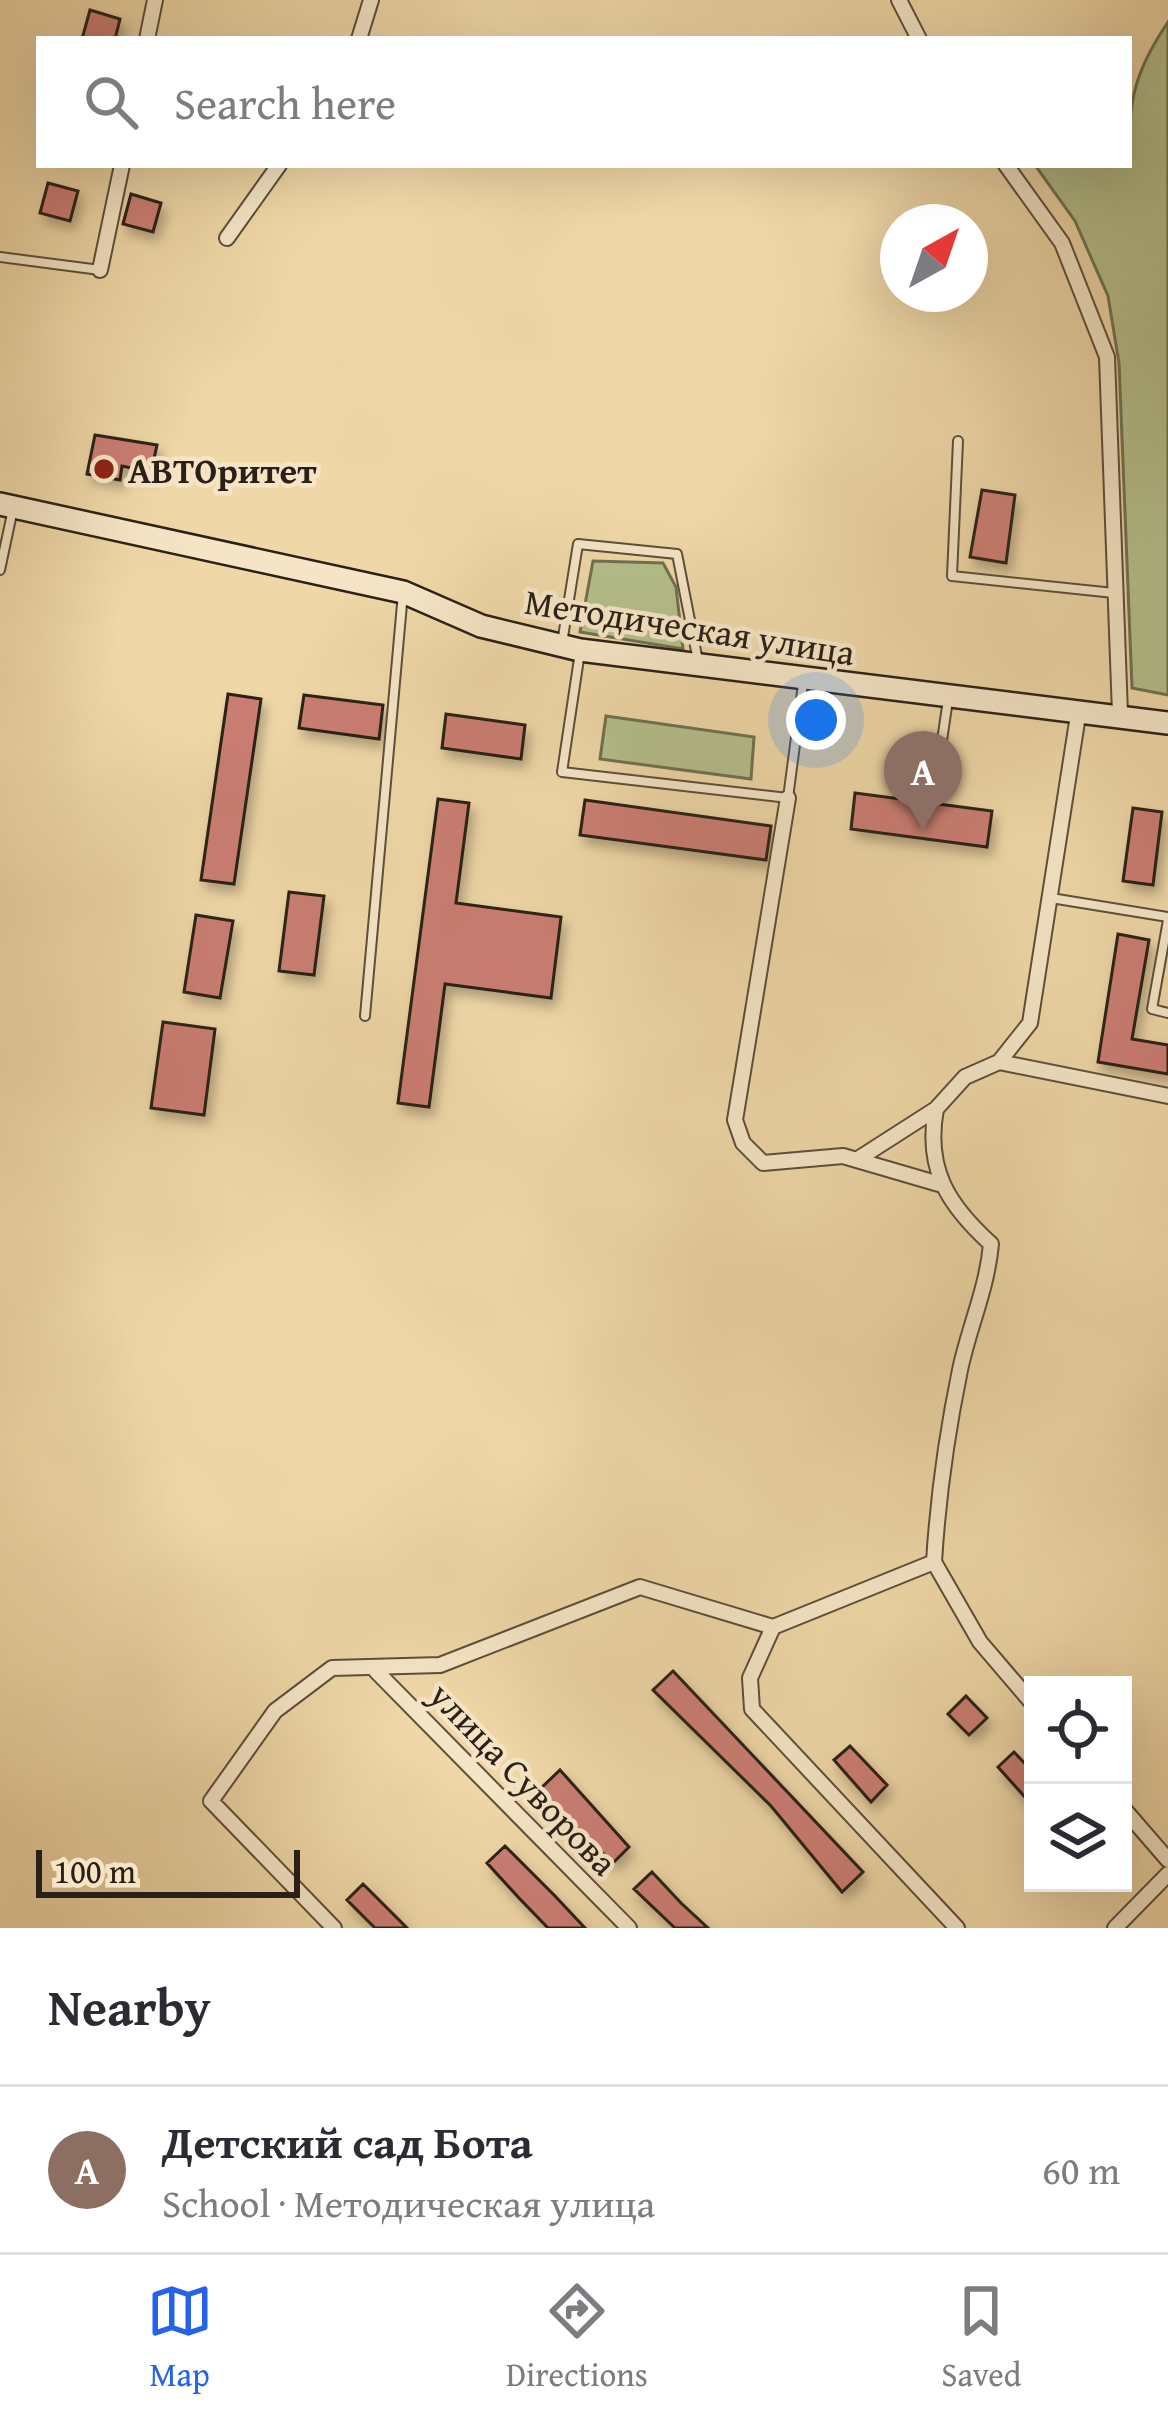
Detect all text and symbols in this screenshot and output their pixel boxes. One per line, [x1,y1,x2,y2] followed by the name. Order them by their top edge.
[36,36,1132,168] search box
[78,69,144,135] icon: search
[174,70,396,135] text: Search here
[880,204,988,312] north arrow
[128,443,317,496] place label: АВТОритет
[91,456,117,482] marker: АВТОритет
[521,574,859,678] street label: Методическая улица
[786,690,846,750] your location
[884,731,962,830] pin: A
[417,1668,630,1887] street label: улица Суворова
[1024,1676,1132,1892] map controls
[1024,1676,1132,1784] button: locate
[1024,1784,1132,1892] button: layers
[36,1844,300,1897] scale bar
[54,1847,136,1895] text: 100 m
[48,1969,211,2044] text: Nearby
[162,2109,533,2174] text: Детский сад Бота
[75,2141,99,2198] text: A
[1042,2141,1120,2198] text: 60 m
[162,2174,655,2231] text: School · Методическая улица
[147,2278,213,2398] tab: Map
[506,2278,648,2398] tab: Directions
[941,2278,1021,2398] tab: Saved

